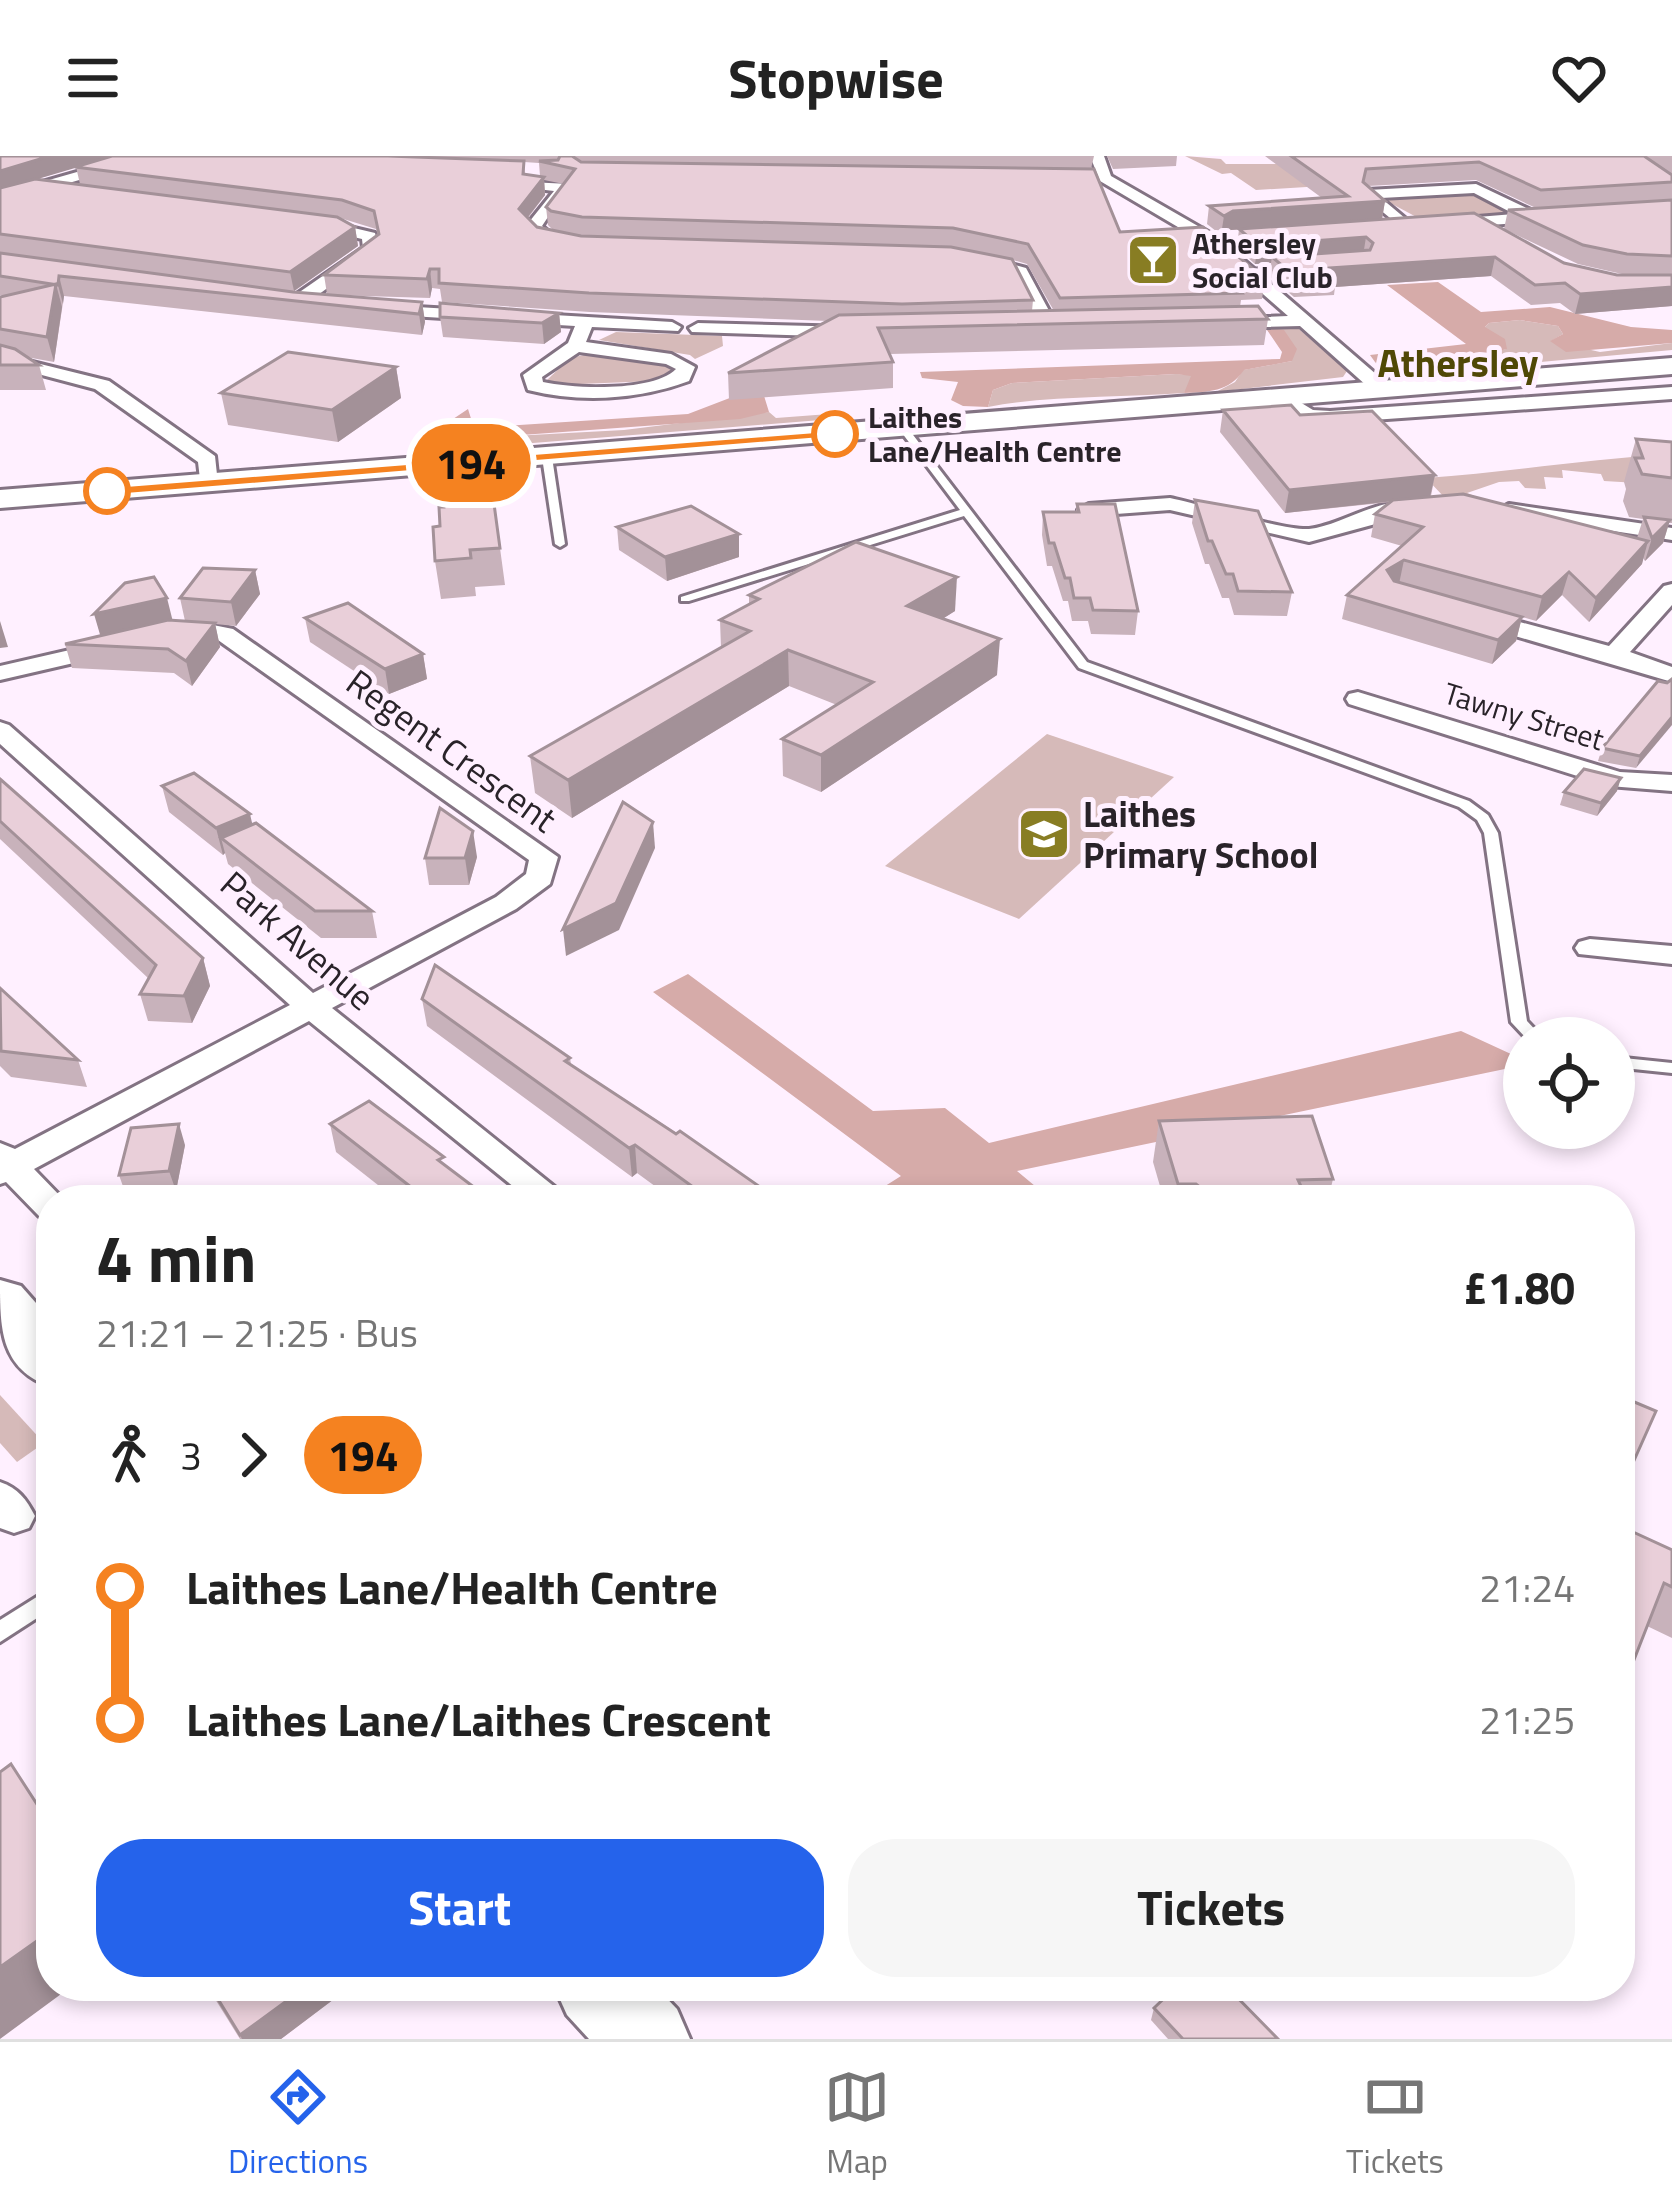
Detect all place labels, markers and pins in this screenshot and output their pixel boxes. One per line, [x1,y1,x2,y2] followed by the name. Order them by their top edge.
[1192,220,1333,300] place label: Athersley Social Club
[1125,232,1181,288] bar icon: Athersley Social Club
[868,394,1122,474] place label: Laithes Lane/Health Centre
[813,412,857,456] marker: Laithes Lane/Health Centre
[85,469,129,513] unlabelled marker
[1083,786,1318,882] place label: Laithes Primary School
[1016,806,1072,862] school or university icon: Laithes Primary School

